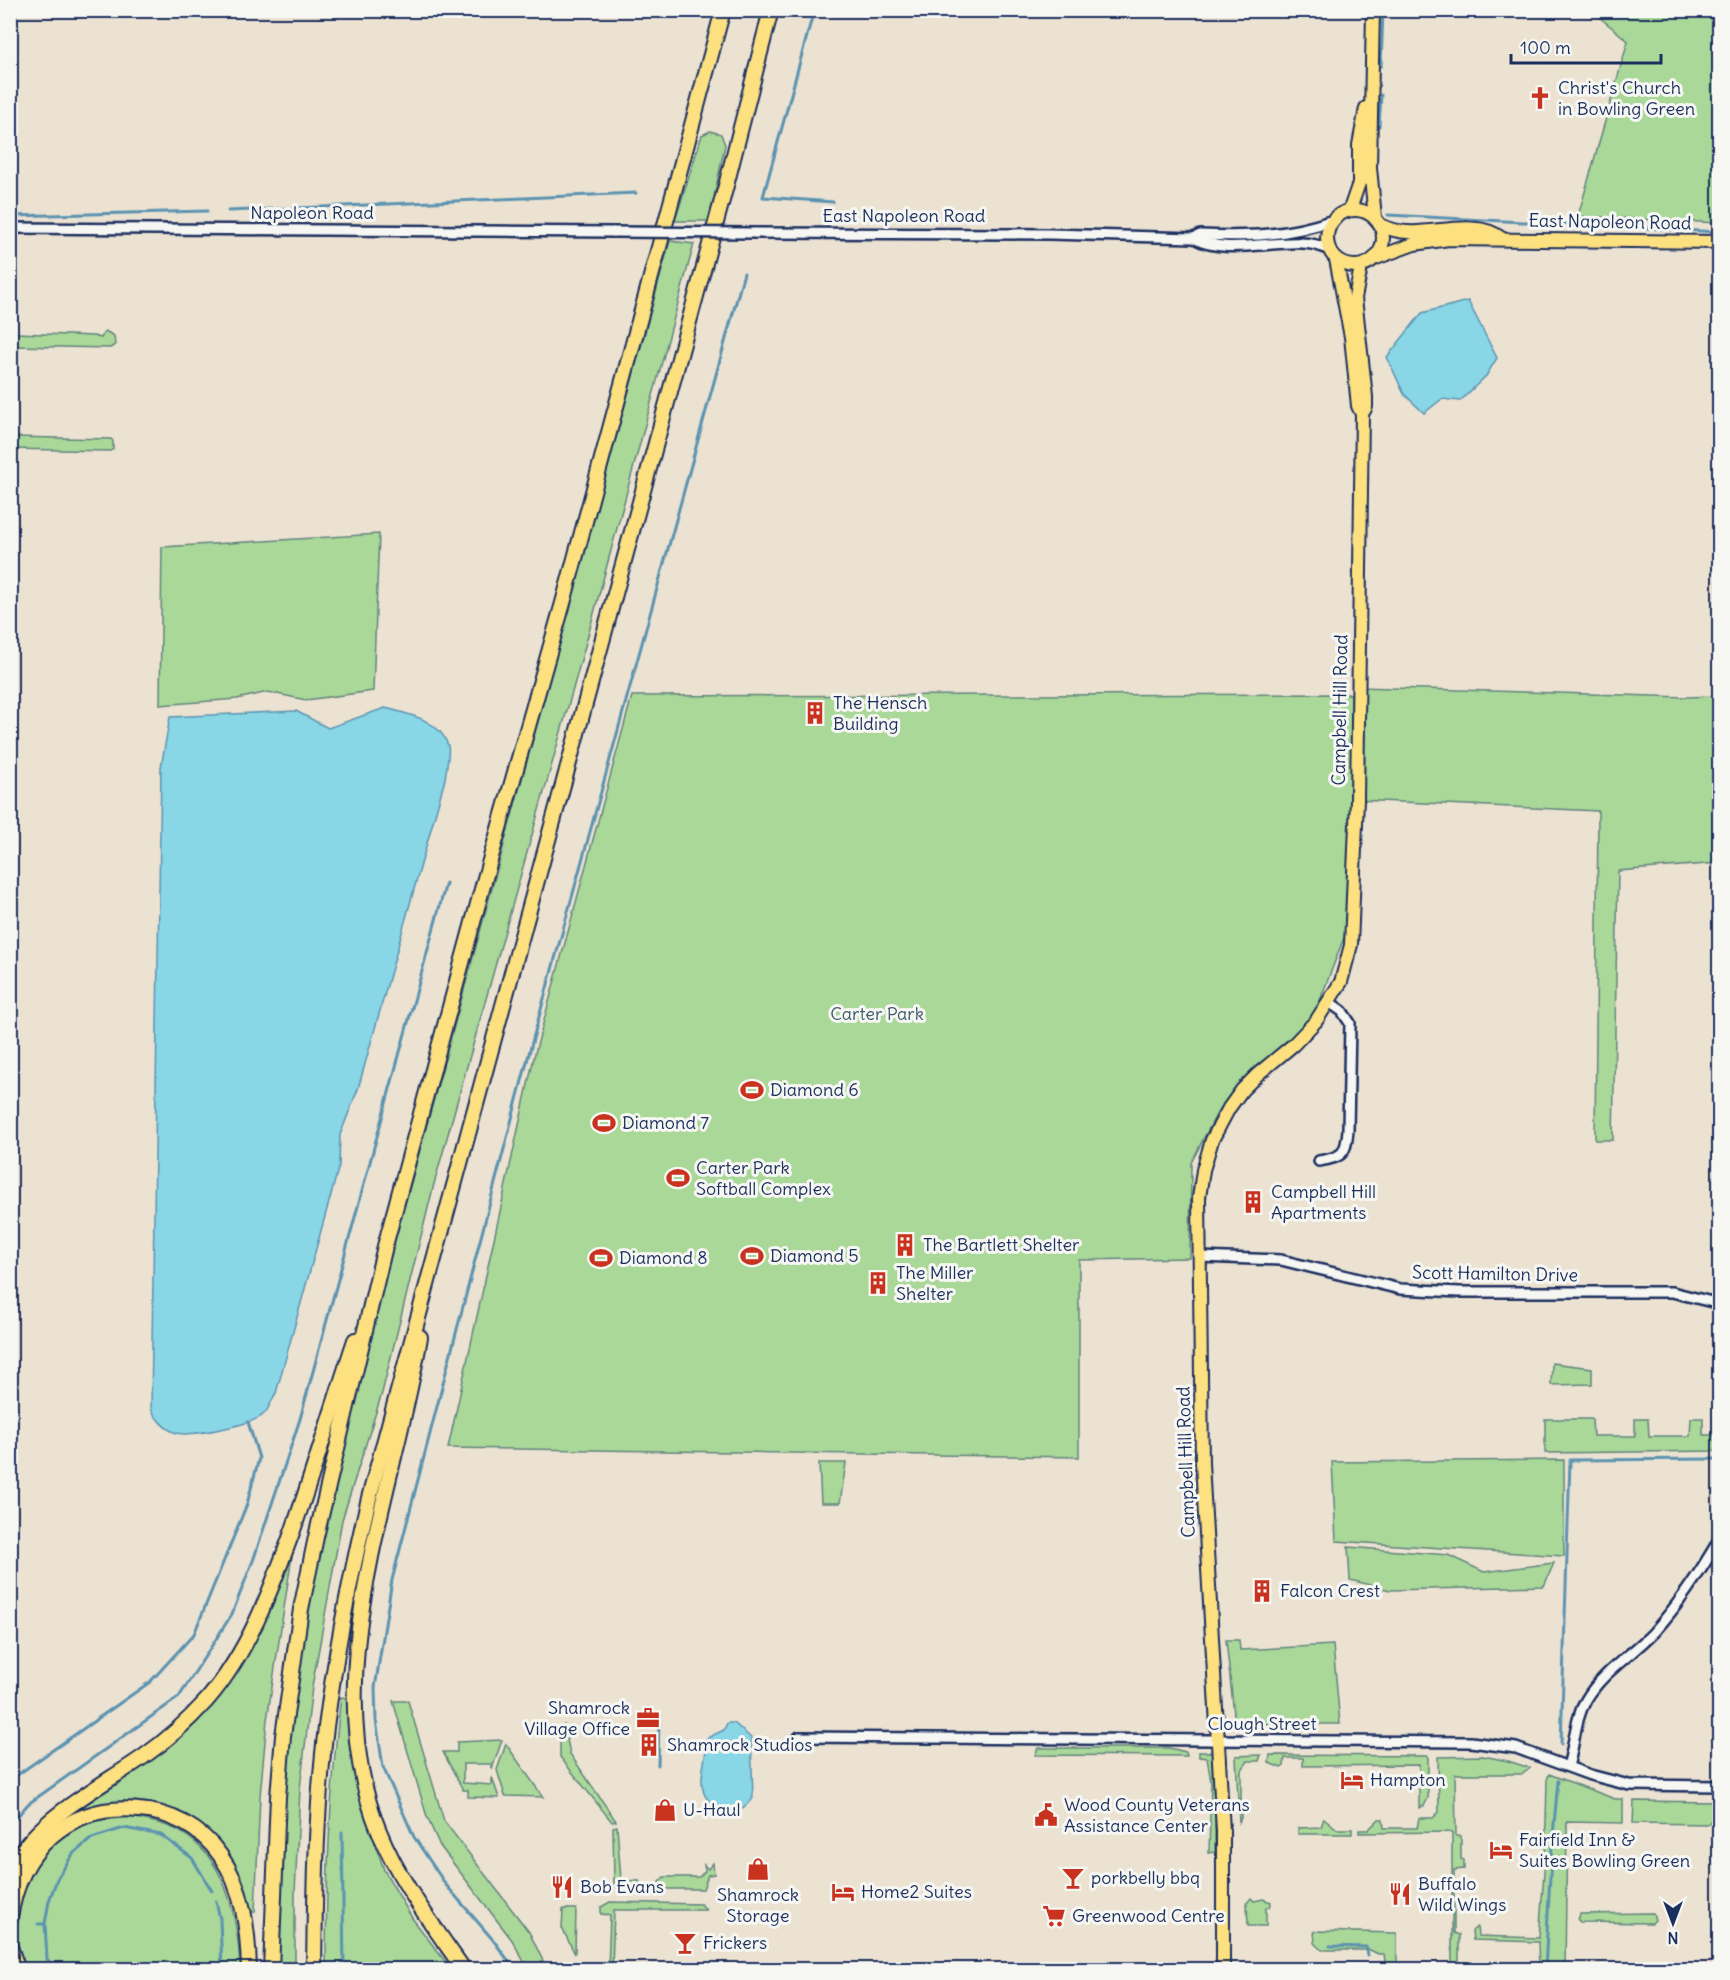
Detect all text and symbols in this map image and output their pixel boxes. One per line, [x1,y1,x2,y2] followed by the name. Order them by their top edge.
[1511,27,1661,65] scale bar
[1520,36,1571,59] text: 100 m
[1558,76,1695,120] place label: Christ's Church in Bowling Green
[1527,85,1553,111] church icon: Christ's Church in Bowling Green
[250,201,374,224] street label: Napoleon Road
[823,204,986,227] street label: East Napoleon Road
[1528,209,1692,234] street label: East Napoleon Road
[1327,634,1352,786] street label: Campbell Hill Road
[833,691,927,735] place label: The Hensch Building
[802,700,828,726] building icon: The Hensch Building
[830,1002,924,1025] park label: Carter Park
[739,1077,765,1103] sports icon: Diamond 6
[770,1078,859,1101] place label: Diamond 6
[591,1110,617,1136] sports icon: Diamond 7
[622,1111,709,1134] place label: Diamond 7
[696,1156,831,1200] place label: Carter Park Softball Complex
[665,1165,691,1191] sports icon: Carter Park Softball Complex
[1271,1180,1376,1224] place label: Campbell Hill Apartments
[1240,1189,1266,1215] building icon: Campbell Hill Apartments
[892,1232,918,1258] building icon: The Bartlett Shelter
[923,1233,1080,1256] place label: The Bartlett Shelter
[739,1243,765,1269] sports icon: Diamond 5
[770,1244,859,1267] place label: Diamond 5
[588,1245,614,1271] sports icon: Diamond 8
[619,1246,708,1269] place label: Diamond 8
[896,1261,974,1305] place label: The Miller Shelter
[1412,1261,1578,1286] street label: Scott Hamilton Drive
[865,1270,891,1296] building icon: The Miller Shelter
[1171,1385,1200,1538] street label: Campbell Hill Road
[1249,1578,1275,1604] building icon: Falcon Crest
[1280,1579,1380,1602] place label: Falcon Crest
[524,1696,630,1740] place label: Shamrock Village Office
[635,1705,661,1731] office icon: Shamrock Village Office
[1207,1712,1317,1735] street label: Clough Street
[636,1732,662,1758] building icon: Shamrock Studios
[667,1733,813,1756] place label: Shamrock Studios
[1339,1767,1365,1793] hotel icon: Hampton
[1370,1768,1446,1791] place label: Hampton
[1064,1793,1250,1837] place label: Wood County Veterans Assistance Center
[652,1797,678,1823] shop icon: U-Haul
[683,1798,741,1821] place label: U-Haul
[1033,1802,1059,1828] public building icon: Wood County Veterans Assistance Center
[1519,1828,1690,1872] place label: Fairfield Inn & Suites Bowling Green
[1488,1837,1514,1863] hotel icon: Fairfield Inn & Suites Bowling Green
[745,1856,771,1882] shop icon: Shamrock Storage
[1060,1865,1086,1891] bar icon: porkbelly bbq
[1091,1866,1200,1889] place label: porkbelly bbq
[1418,1872,1506,1916] place label: Buffalo Wild Wings
[549,1874,575,1900] restaurant icon: Bob Evans
[580,1875,664,1898] place label: Bob Evans
[830,1879,856,1905] hotel icon: Home2 Suites
[861,1880,972,1903] place label: Home2 Suites
[1387,1881,1413,1907] restaurant icon: Buffalo Wild Wings
[717,1883,799,1927] place label: Shamrock Storage
[1643,1893,1703,1953] north arrow
[1041,1903,1067,1929] supermarket icon: Greenwood Centre
[1072,1904,1225,1927] place label: Greenwood Centre
[1667,1928,1679,1948] text: N
[672,1930,698,1956] bar icon: Frickers
[703,1931,767,1954] place label: Frickers

